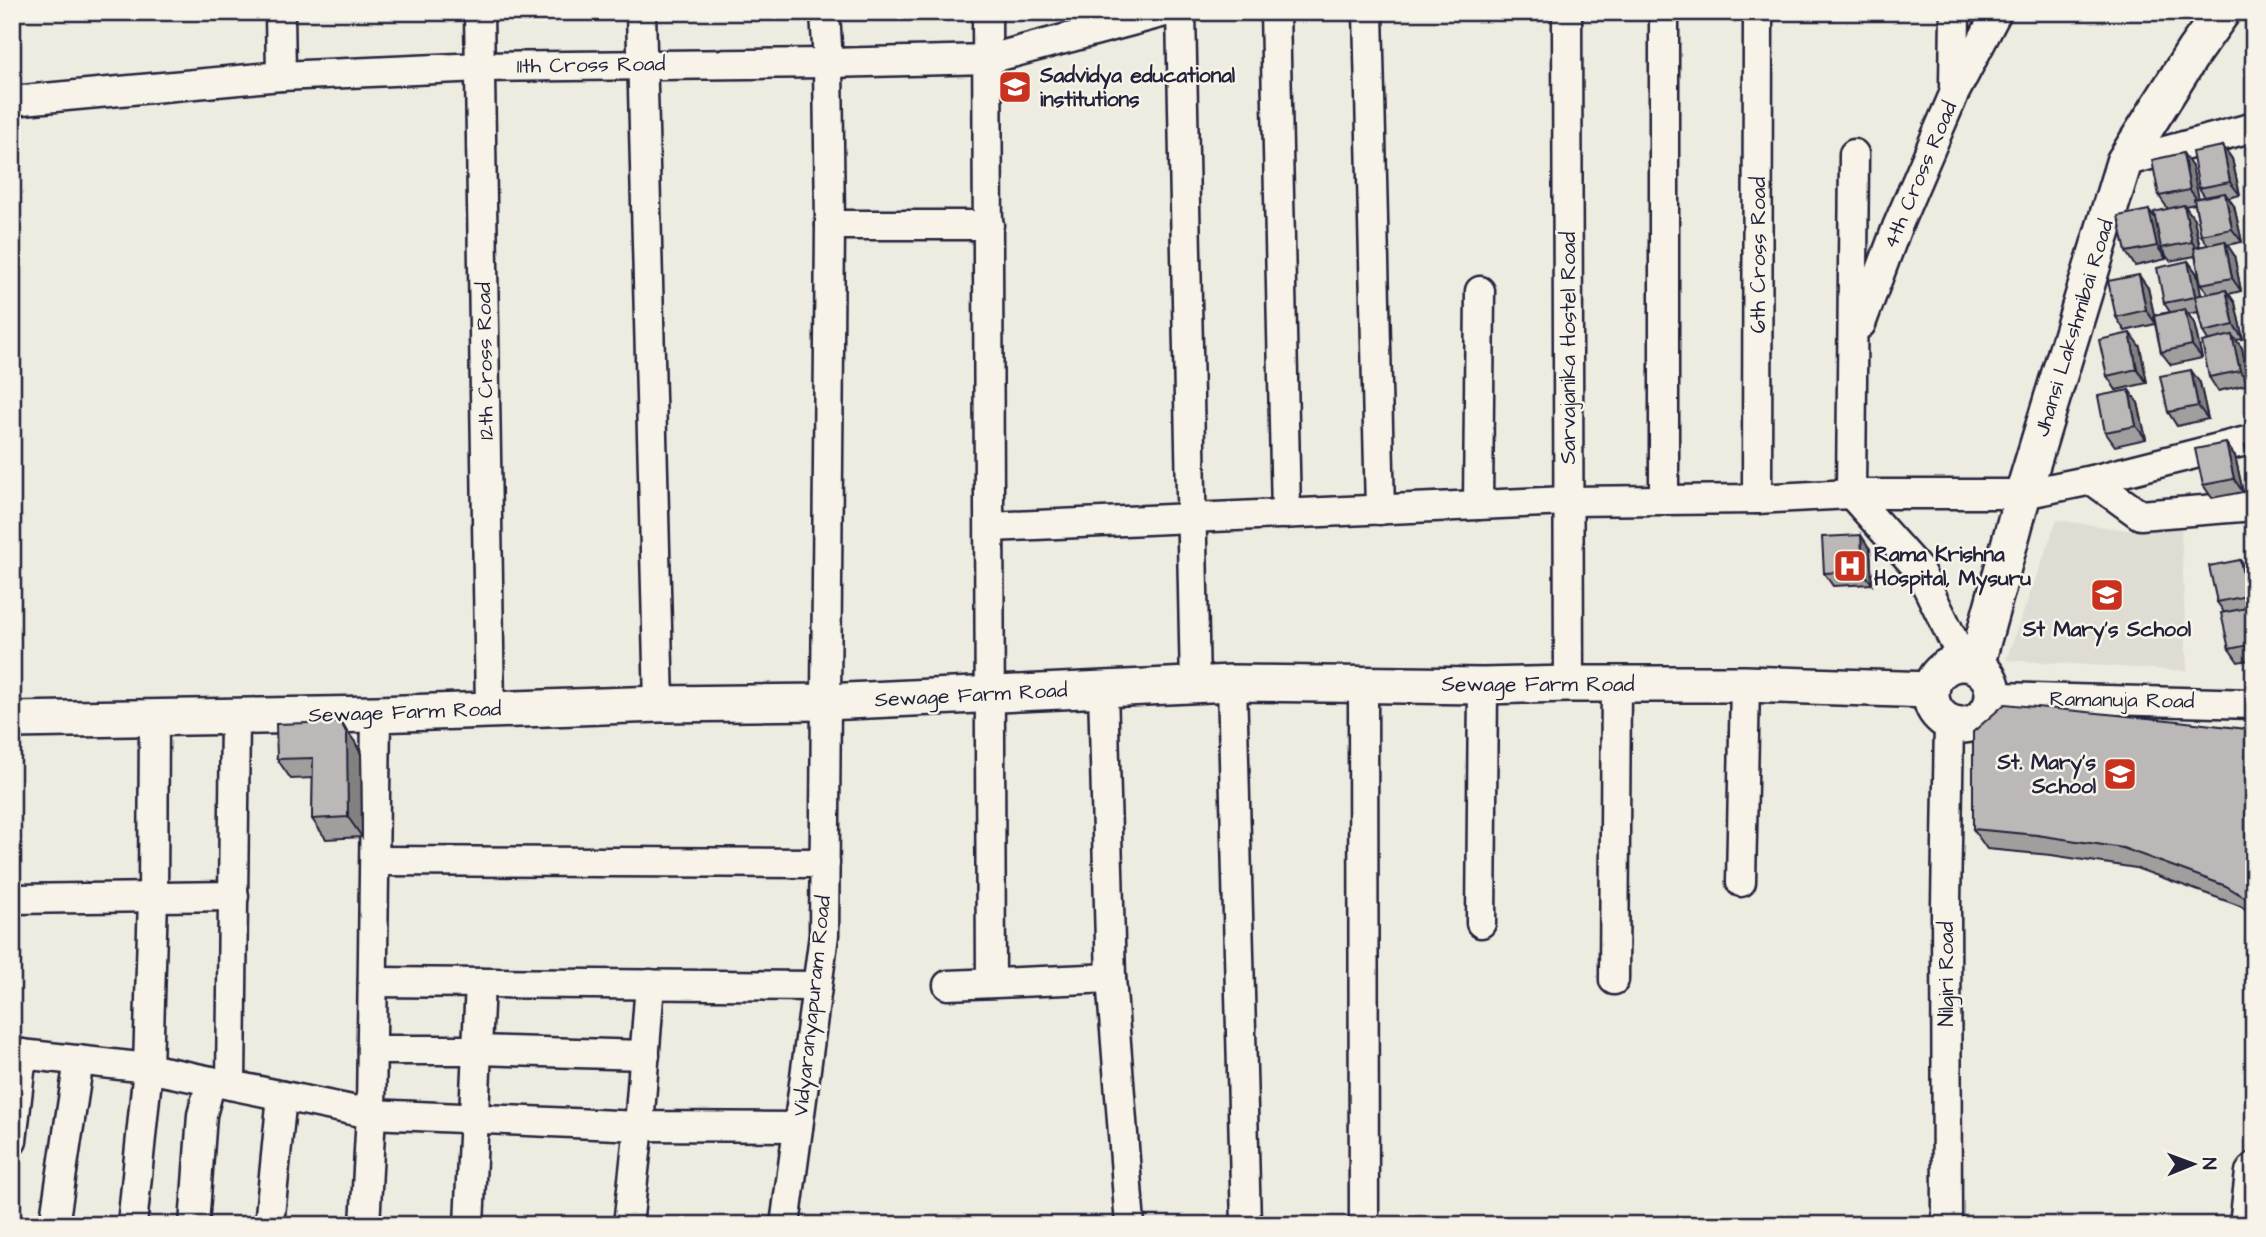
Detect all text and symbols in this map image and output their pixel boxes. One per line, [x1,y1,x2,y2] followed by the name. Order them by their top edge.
[516,49,666,81] street label: 11th Cross Road
[1039,61,1236,114] place label: Sadvidya educational institutions
[996,68,1034,106] school or university icon: Sadvidya educational institutions
[1876,97,1964,253] street label: 4th Cross Road
[1744,177,1773,333] street label: 6th Cross Road
[2027,216,2121,440] street label: Jhansi Lakshmibai Road
[1554,232,1583,464] street label: Sarvajanika Hostel Road
[469,282,501,440] street label: 12th Cross Road
[1874,540,2031,596] place label: Rama Krishna Hospital, Mysuru
[1831,547,1869,585] hospital icon: Rama Krishna Hospital, Mysuru
[2088,576,2126,614] school or university icon: St Mary's School
[2022,615,2192,647] place label: St Mary's School
[1442,670,1635,701] street label: Sewage Farm Road
[874,675,1068,717] street label: Sewage Farm Road
[2049,684,2195,716] street label: Ramanuja Road
[308,694,502,732] street label: Sewage Farm Road
[1997,748,2097,801] place label: St. Mary's School
[2101,755,2139,793] school or university icon: St. Mary's School
[786,894,840,1118] street label: Vidyaranyapuram Road
[1932,921,1963,1027] street label: Nilgiri Road
[2158,1128,2228,1198] north arrow
[2195,1158,2222,1170] text: N

